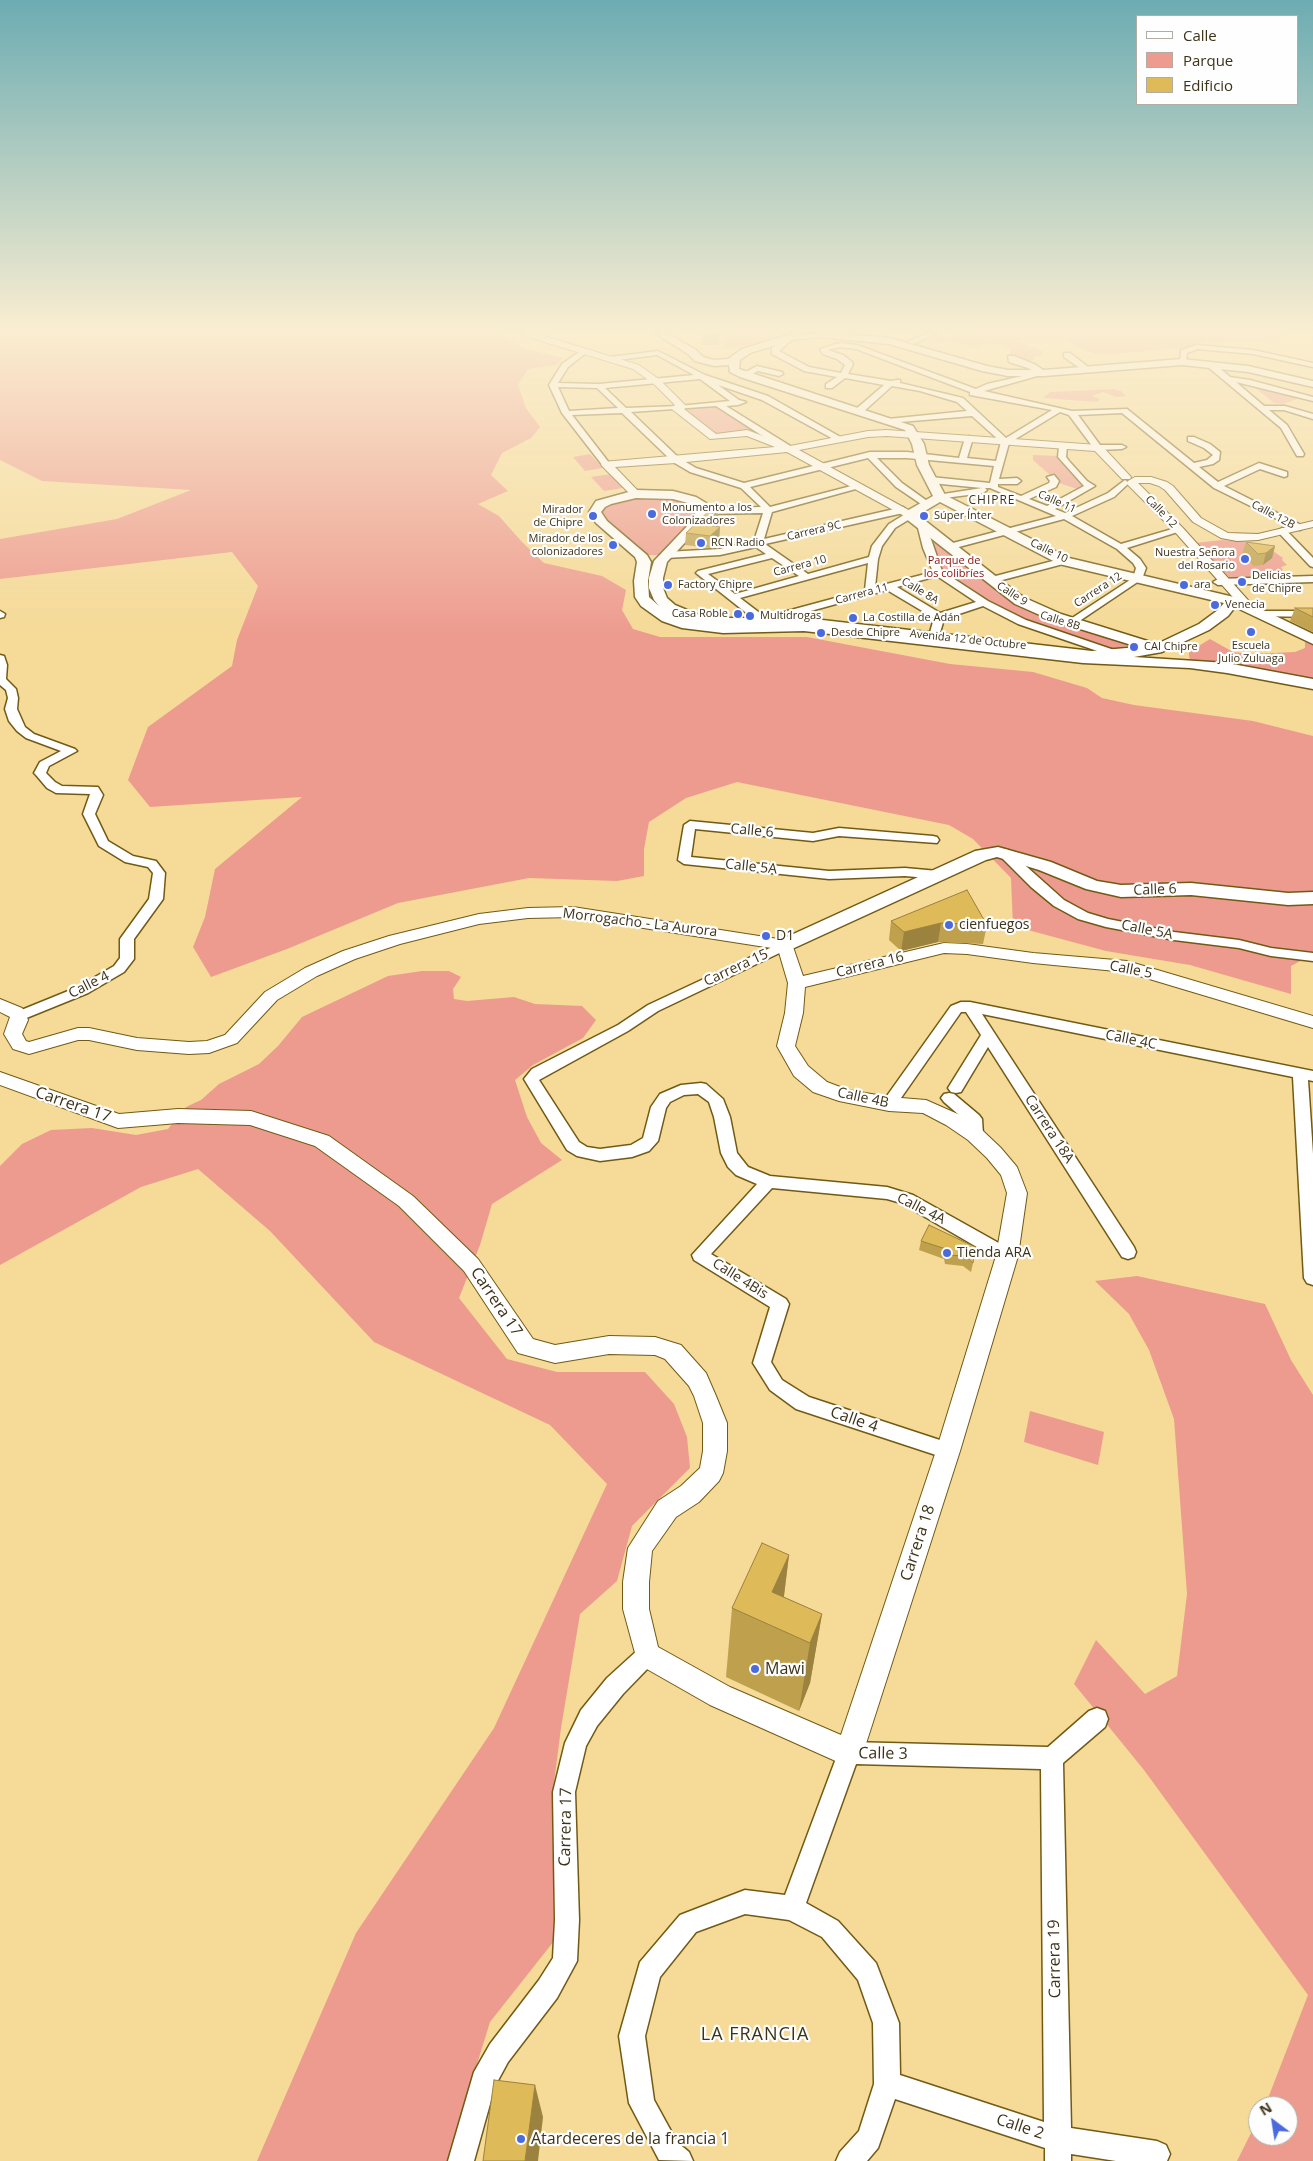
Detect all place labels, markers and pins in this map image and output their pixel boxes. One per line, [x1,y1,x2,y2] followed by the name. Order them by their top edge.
[662,501,752,527] place label: Monumento a los Colonizadores
[533,503,583,529] place label: Mirador de Chipre
[646,508,658,520] marker: Monumento a los Colonizadores
[934,509,991,523] place label: Súper Ínter
[587,510,599,522] marker: Mirador de Chipre
[918,510,930,522] marker: Súper Ínter
[529,532,603,558] place label: Mirador de los colonizadores
[711,536,765,550] place label: RCN Radio
[695,537,707,549] marker: RCN Radio
[607,539,619,551] marker: Mirador de los colonizadores
[1155,546,1235,572] place label: Nuestra Señora del Rosario
[1239,553,1251,565] marker: Nuestra Señora del Rosario
[1252,569,1302,595] place label: Delicias de Chipre
[1236,576,1248,588] marker: Delicias de Chipre
[678,578,752,592] place label: Factory Chipre
[1194,578,1211,592] place label: ara
[662,579,674,591] marker: Factory Chipre
[1178,579,1190,591] marker: ara
[1225,598,1265,612] place label: Venecia
[1209,599,1221,611] marker: Venecia
[672,607,728,621] place label: Casa Roble
[732,608,744,620] marker: Casa Roble
[760,609,821,623] place label: Multidrogas
[744,610,756,622] marker: Multidrogas
[863,611,960,625] place label: La Costilla de Adán
[847,612,859,624] marker: La Costilla de Adán
[831,626,900,640] place label: Desde Chipre
[1245,626,1257,638] marker: Escuela Julio Zuluaga
[815,627,827,639] marker: Desde Chipre
[1218,639,1284,665] place label: Escuela Julio Zuluaga
[1144,640,1198,654] place label: CAI Chipre
[1128,641,1140,653] marker: CAI Chipre
[959,917,1030,933] place label: cienfuegos
[943,919,955,931] marker: cienfuegos
[776,928,794,944] place label: D1
[760,930,772,942] marker: D1
[957,1245,1031,1261] place label: Tienda ARA
[941,1247,953,1259] marker: Tienda ARA
[765,1659,805,1679] place label: Mawi
[749,1663,761,1675] marker: Mawi
[531,2129,730,2149] place label: Atardeceres de la francia 1
[515,2133,527,2145] marker: Atardeceres de la francia 1

